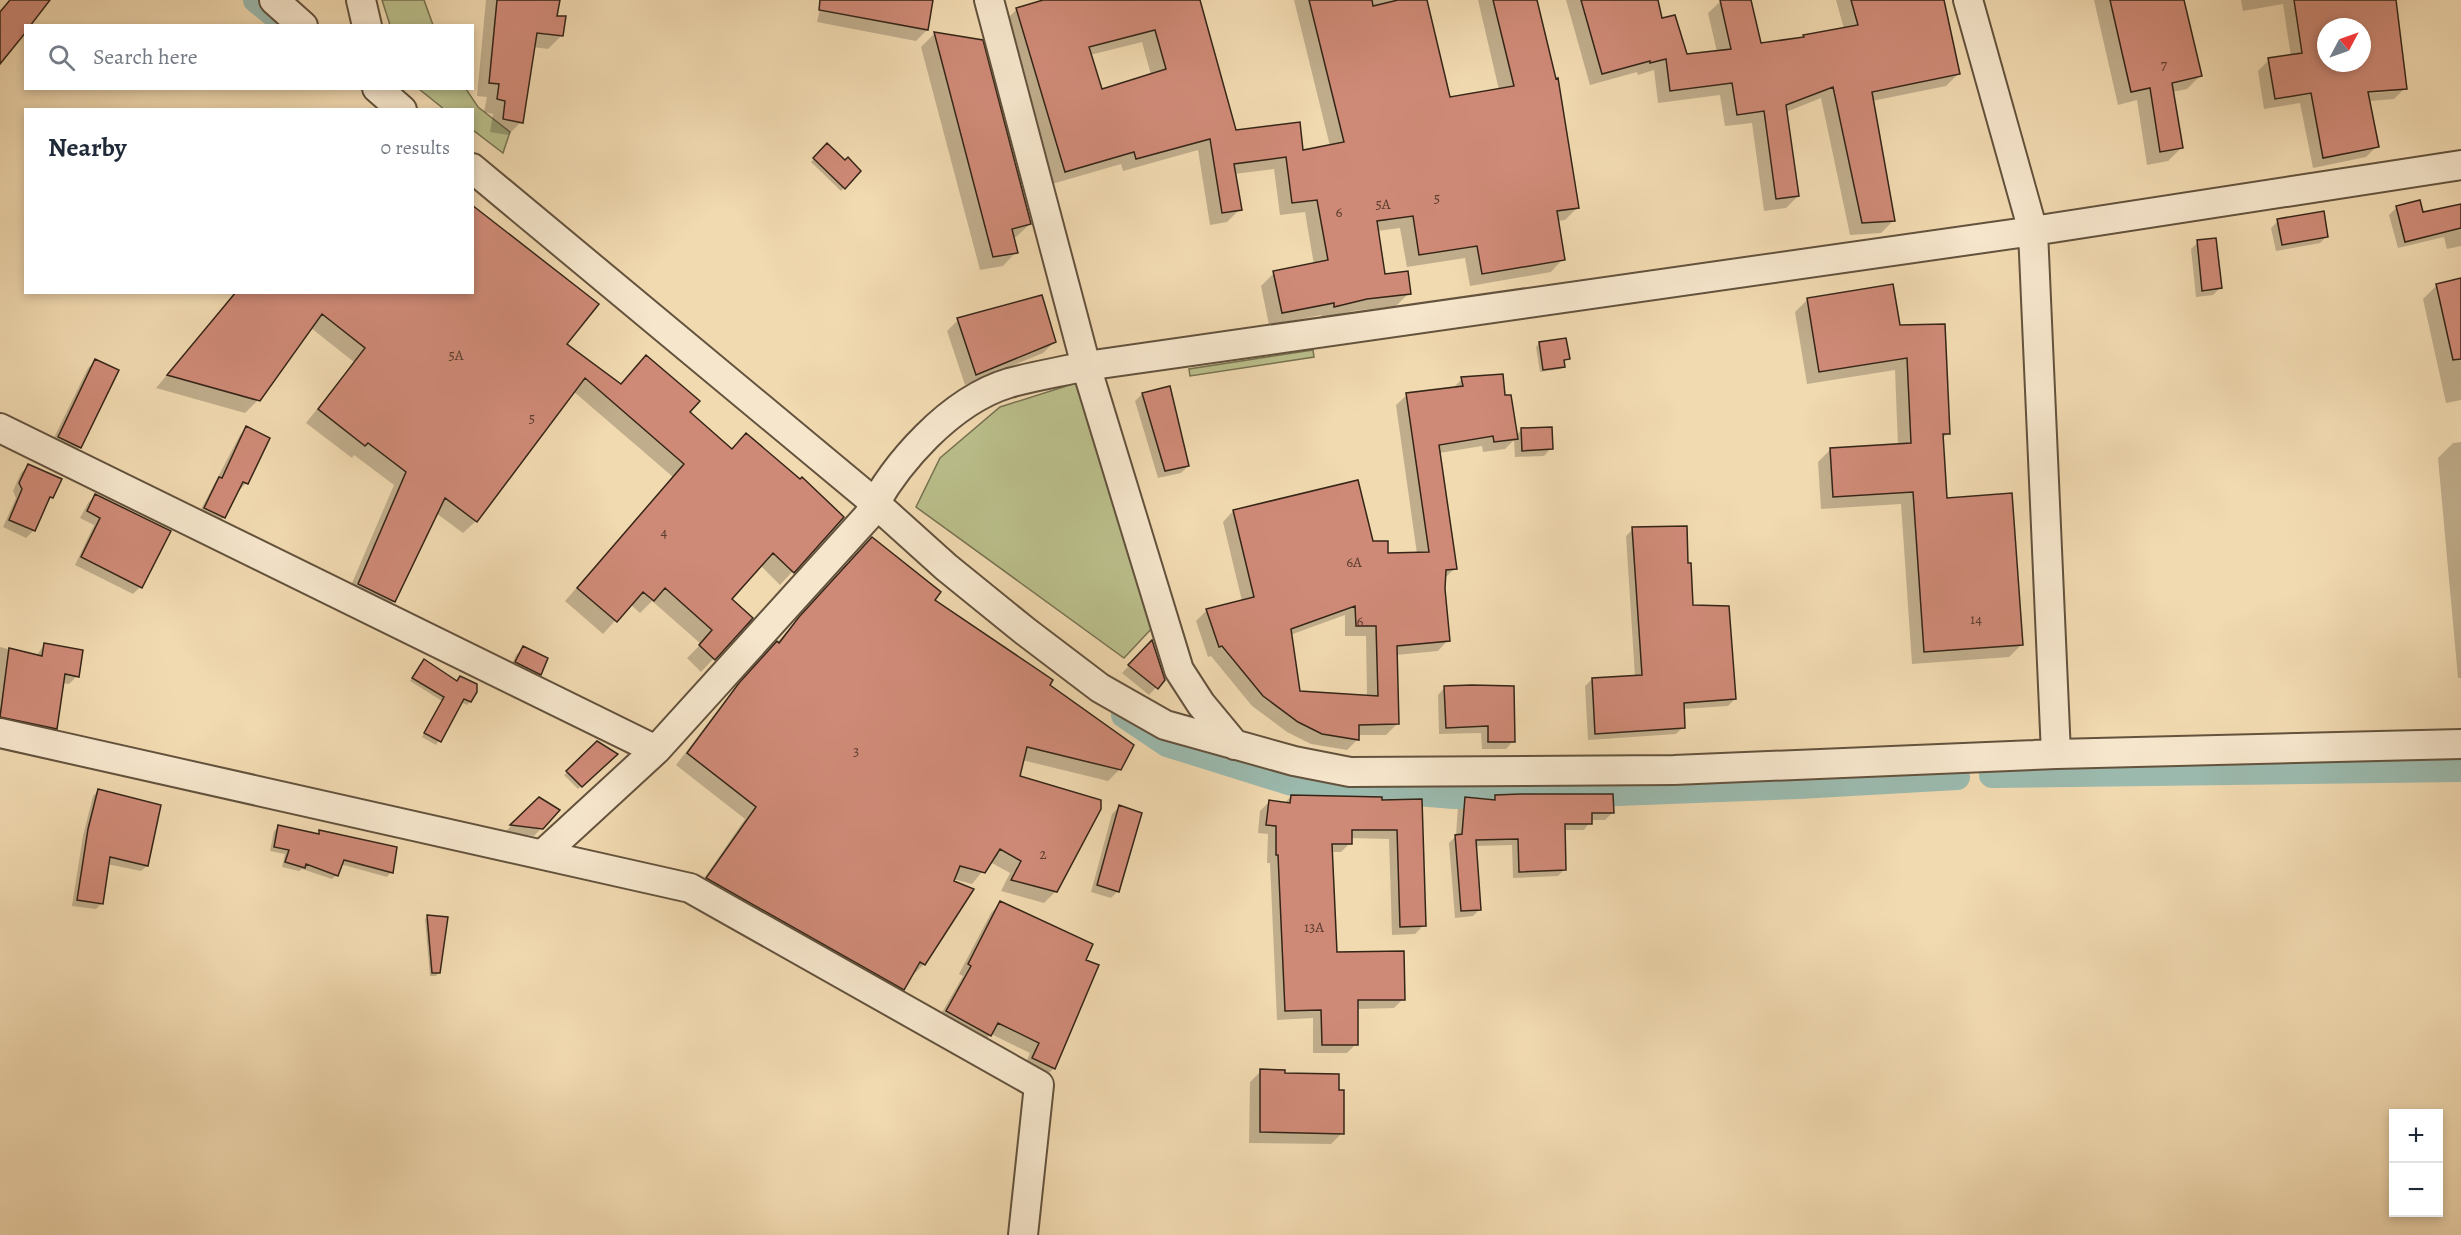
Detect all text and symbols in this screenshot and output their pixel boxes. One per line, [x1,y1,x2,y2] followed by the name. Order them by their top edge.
[2317,18,2371,72] north arrow
[24,24,474,90] search box
[45,41,78,74] icon: search
[93,42,198,72] text: Search here
[2161,55,2168,75] house number: 7
[48,130,127,165] text: Nearby
[381,134,450,161] text: 0 results
[1434,188,1440,208] house number: 5
[1375,194,1391,214] house number: 5A
[1336,202,1343,222] house number: 6
[448,345,464,365] house number: 5A
[529,408,535,428] house number: 5
[661,522,668,542] house number: 4
[1346,552,1362,572] house number: 6A
[1970,609,1982,629] house number: 14
[1357,611,1364,631] house number: 6
[853,741,859,761] house number: 3
[1039,844,1047,864] house number: 2
[1304,917,1324,937] house number: 13A
[2389,1109,2443,1217] map controls
[2389,1109,2443,1163] button: +
[2389,1163,2443,1217] button: −

